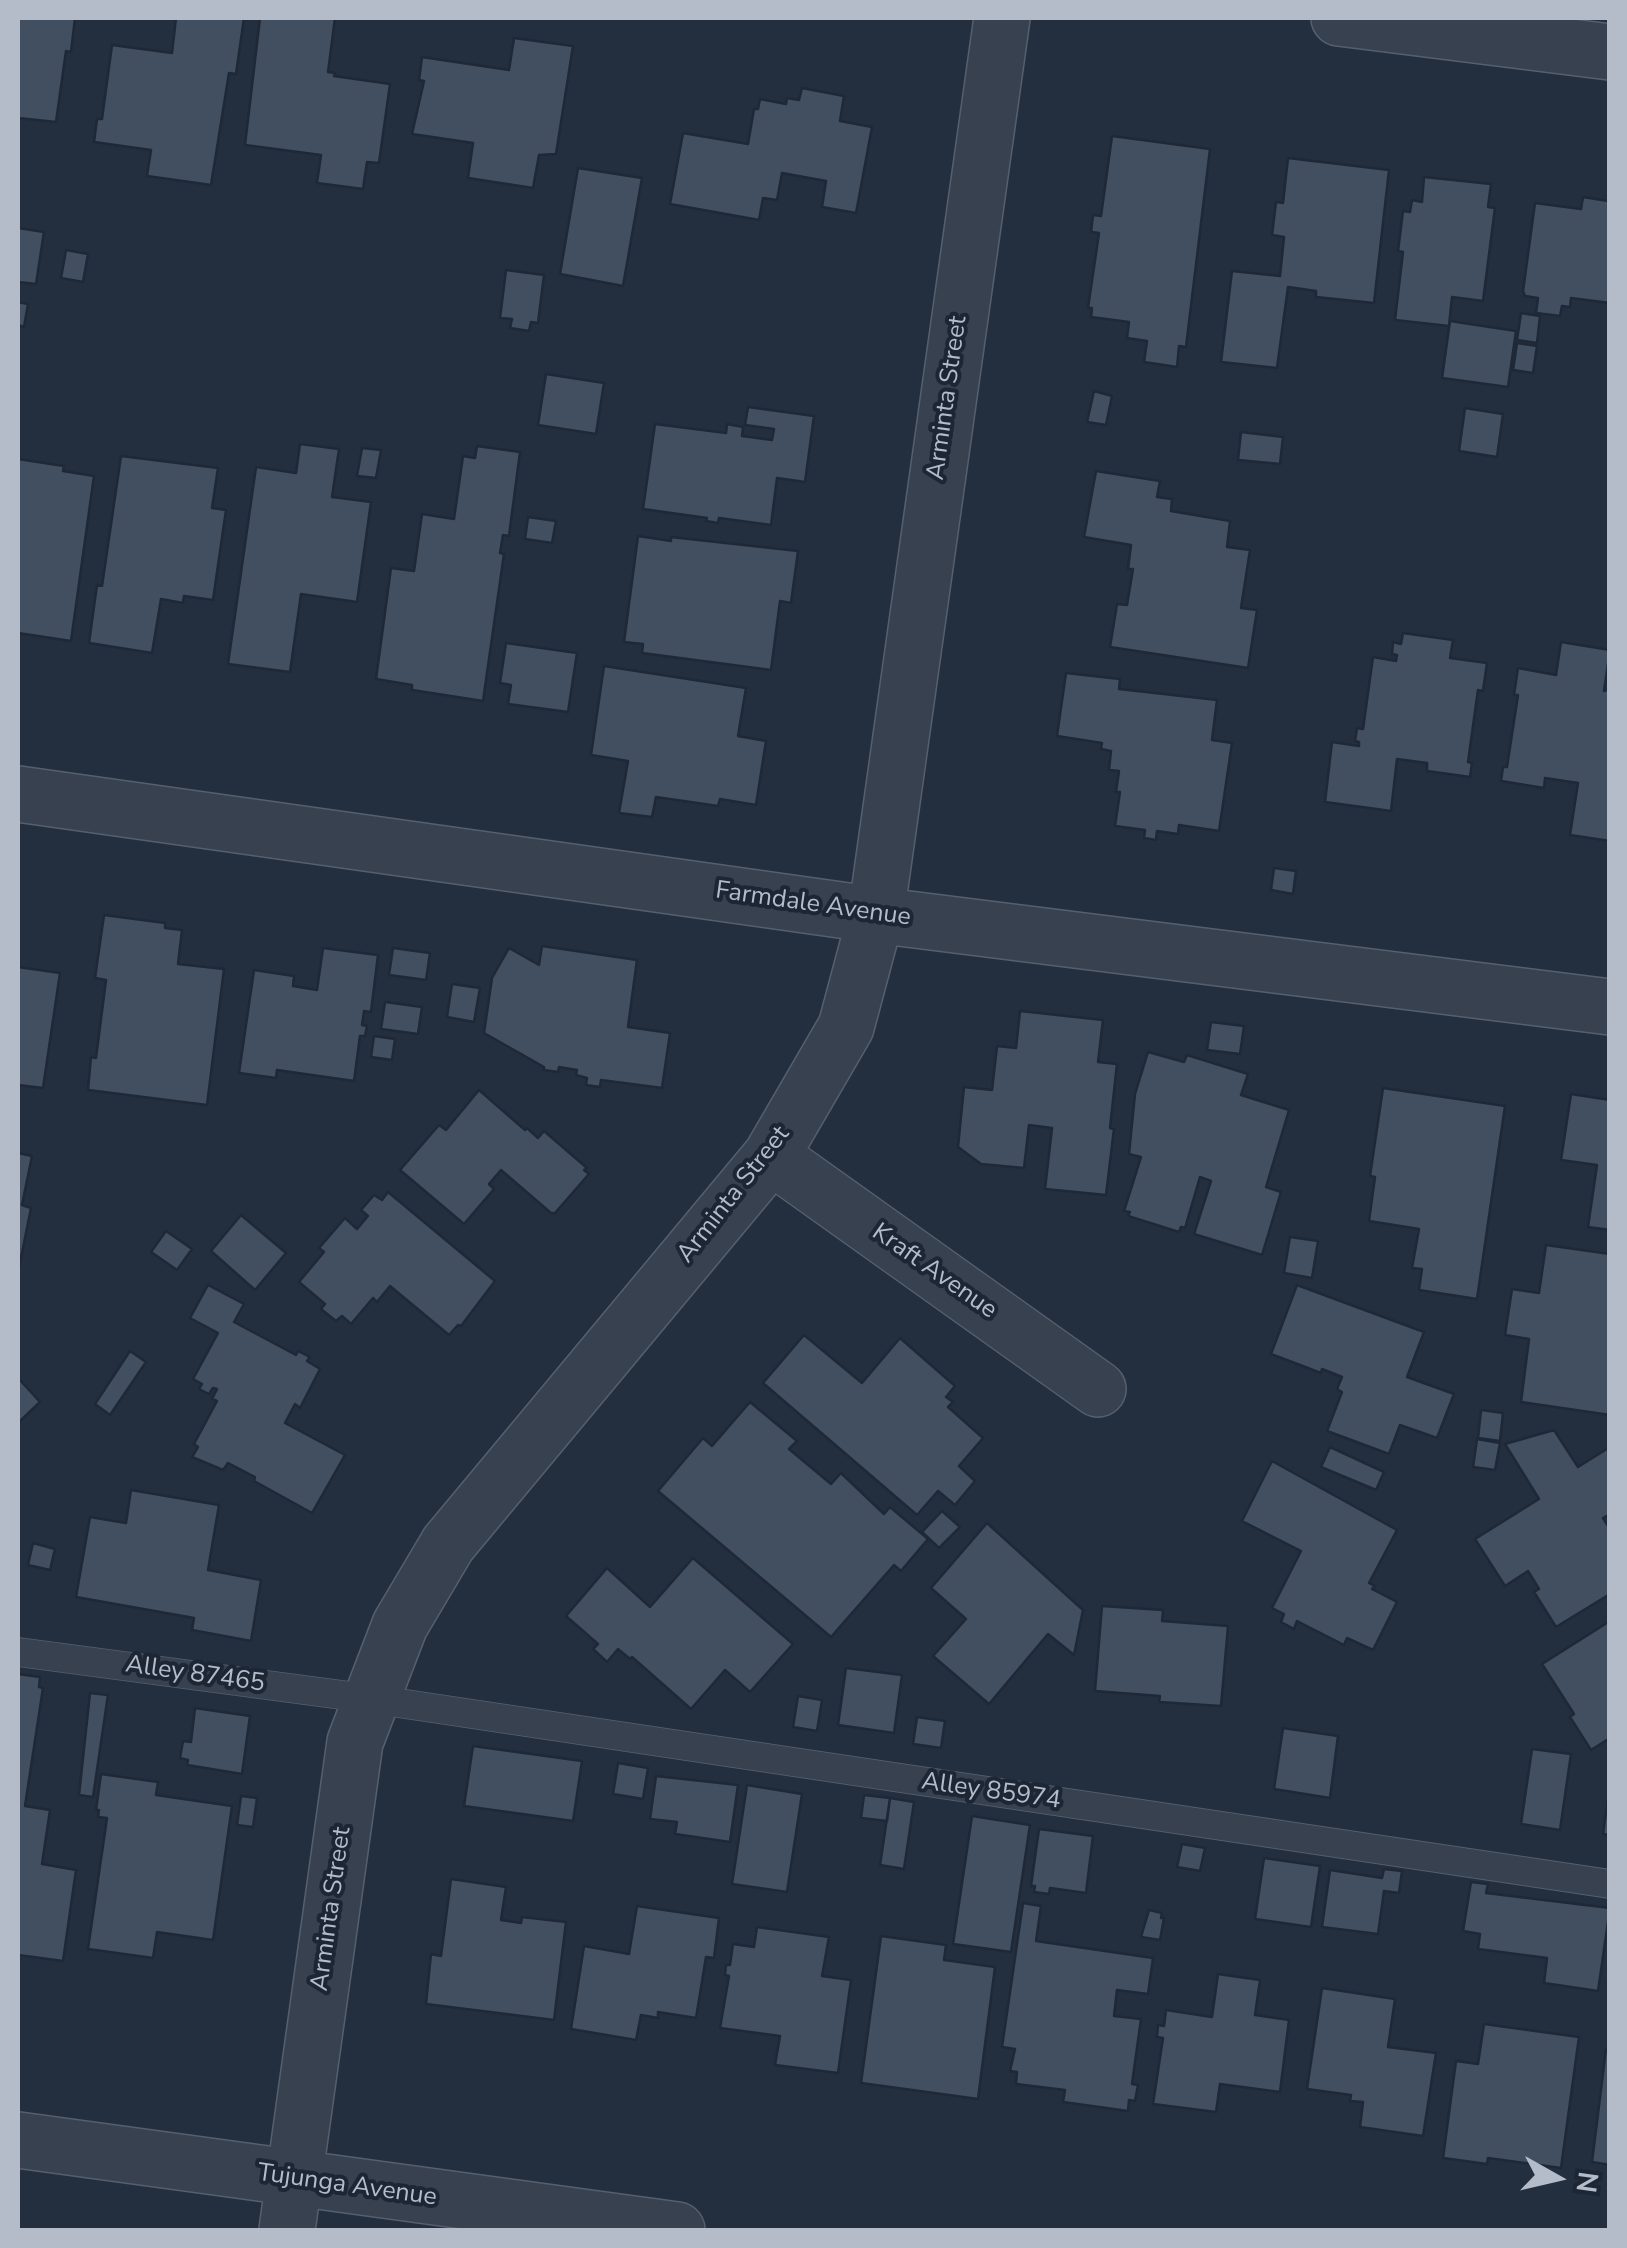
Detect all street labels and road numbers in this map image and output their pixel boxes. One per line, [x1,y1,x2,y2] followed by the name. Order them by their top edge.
[922,314,974,482] street label: Arminta Street
[714,876,912,934] street label: Farmdale Avenue
[671,1121,797,1269] street label: Arminta Street
[866,1218,1002,1326] street label: Kraft Avenue
[123,1650,267,1700] street label: Alley 87465
[919,1767,1063,1817] street label: Alley 85974
[306,1825,358,1993] street label: Arminta Street
[255,2159,439,2213] street label: Tujunga Avenue

